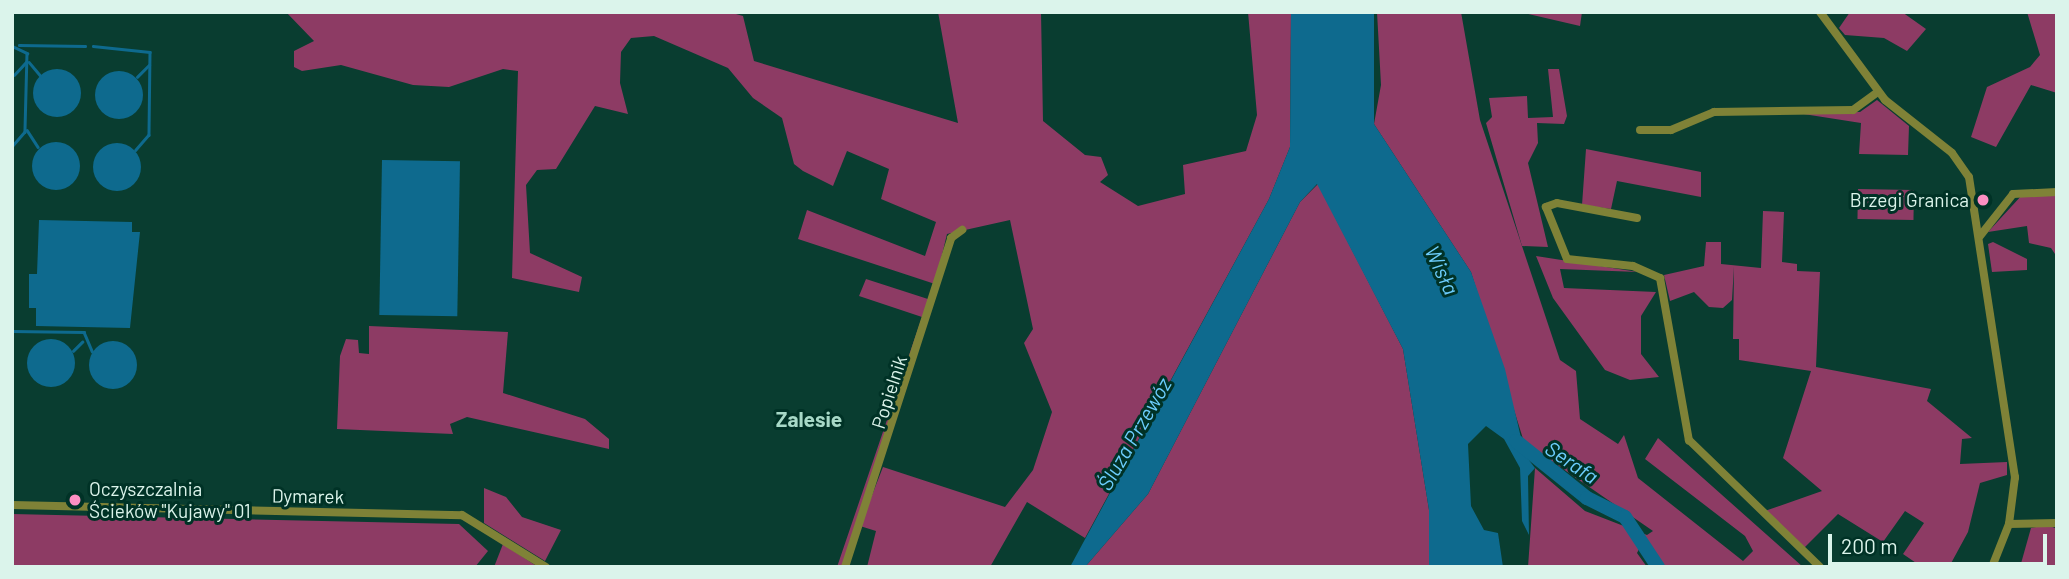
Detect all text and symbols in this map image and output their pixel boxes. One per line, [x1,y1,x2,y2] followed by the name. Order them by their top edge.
[1850,189,1969,211] place label: Brzegi Granica
[1975,192,1991,208] marker: Brzegi Granica
[1420,242,1464,298] water label: Wisła
[866,352,912,432] street label: Popielnik
[1092,373,1176,495] water label: Śluza Przewóz
[776,406,842,432] district label: Zalesie
[1541,435,1603,489] water label: Serafa
[89,478,251,522] place label: Oczyszczalnia Ścieków "Kujawy" 01
[272,484,344,508] street label: Dymarek
[67,492,83,508] marker: Oczyszczalnia Ścieków "Kujawy" 01
[1831,520,2050,564] scale bar
[1841,533,1898,558] text: 200 m

